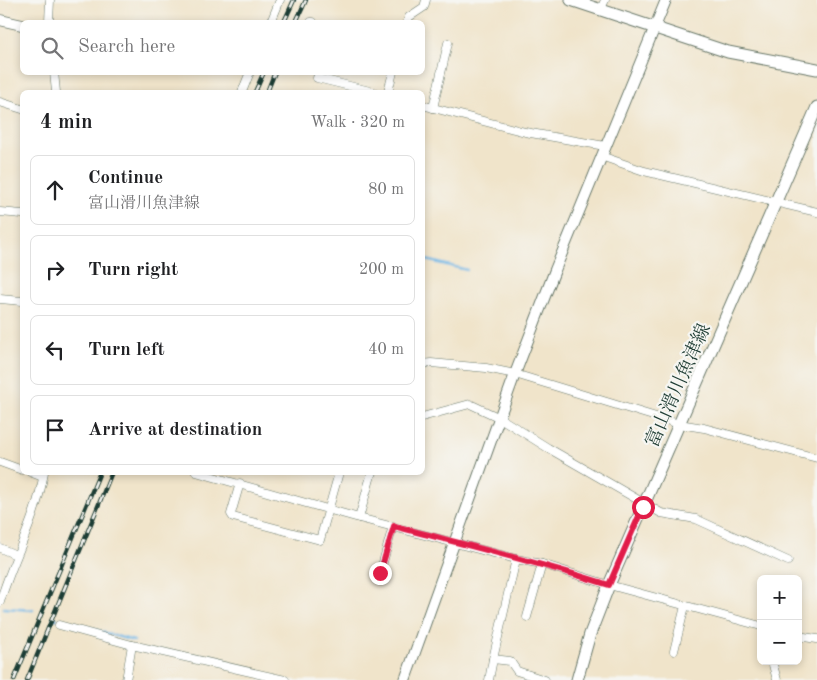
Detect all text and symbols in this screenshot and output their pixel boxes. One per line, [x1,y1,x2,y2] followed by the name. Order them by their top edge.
[20,20,425,75] search box
[38,34,66,62] icon: search
[78,38,175,57] text: Search here
[40,112,93,133] text: 4 min
[310,115,405,131] text: Walk · 320 m
[88,169,163,188] text: Continue
[41,176,69,204] icon: ahead
[368,182,404,198] text: 80 m
[88,196,200,212] text: 富山滑川魚津線
[41,256,69,284] icon: right
[88,261,178,280] text: Turn right
[359,262,404,278] text: 200 m
[641,320,715,451] street label: 富山滑川魚津線
[41,336,69,364] icon: left
[88,341,165,360] text: Turn left
[368,342,404,358] text: 40 m
[41,416,69,444] icon: arrive
[88,421,262,440] text: Arrive at destination
[632,496,655,519] route start
[369,562,392,585] route end
[757,575,802,665] map controls
[757,575,802,620] button: +
[757,620,802,665] button: −

